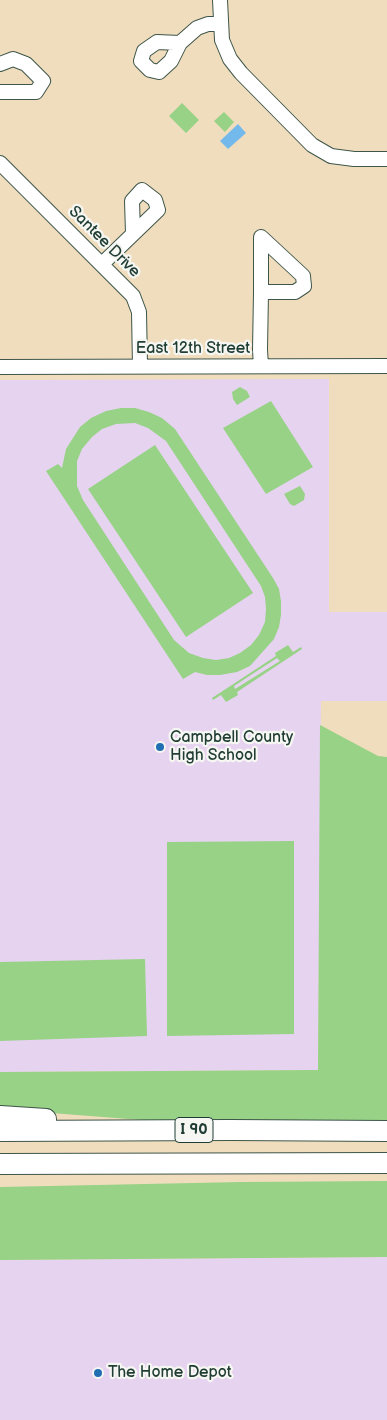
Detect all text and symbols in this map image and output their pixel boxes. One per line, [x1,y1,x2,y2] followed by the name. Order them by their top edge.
[64,202,144,282] street label: Santee Drive
[136,339,250,359] street label: East 12th Street
[170,728,293,766] place label: Campbell County High School
[154,741,166,753] marker: Campbell County High School
[175,1118,213,1142] road number: I 90
[108,1363,232,1383] place label: The Home Depot
[92,1367,104,1379] marker: The Home Depot

